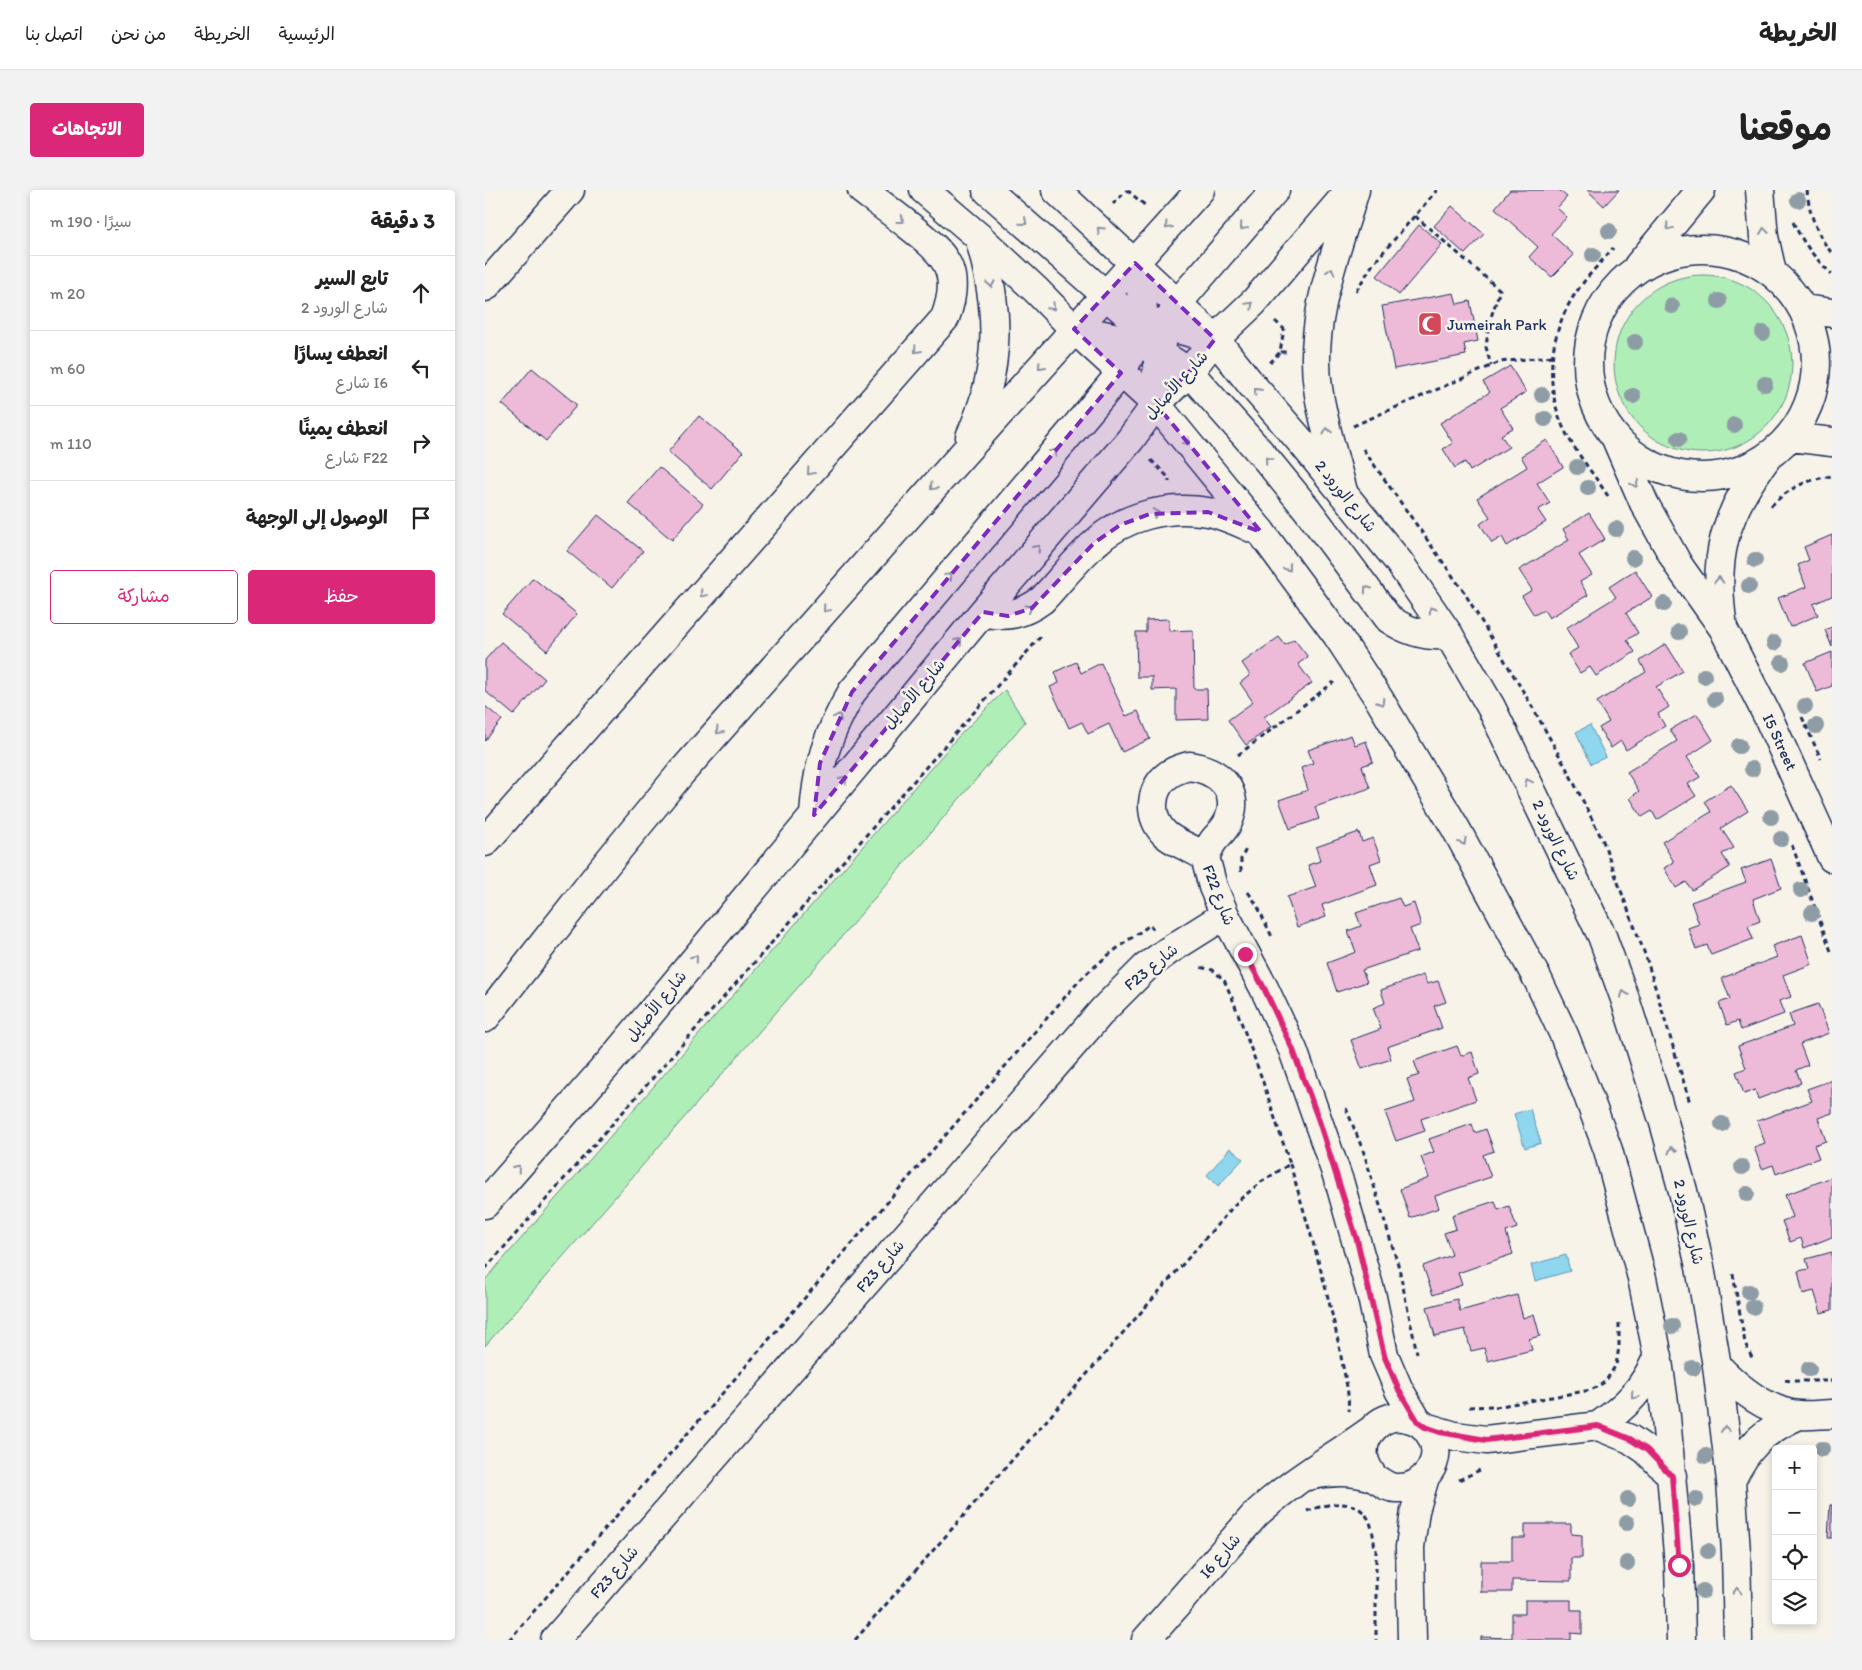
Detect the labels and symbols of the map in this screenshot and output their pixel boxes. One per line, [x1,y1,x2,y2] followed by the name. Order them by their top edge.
[895,214,904,222] one-way arrow
[1019,216,1028,225] one-way arrow
[1165,221,1174,230] one-way arrow
[1666,221,1674,230] one-way arrow
[1240,222,1249,231] one-way arrow
[1096,227,1105,236] one-way arrow
[1759,227,1769,235] one-way arrow
[1325,268,1335,276] one-way arrow
[985,279,995,288] one-way arrow
[1046,301,1055,310] one-way arrow
[1244,302,1253,311] one-way arrow
[1417,311,1443,337] mosque icon: Jumeirah Park
[1447,315,1547,334] place label: Jumeirah Park
[914,344,923,353] one-way arrow
[1140,346,1213,425] street label: شارع الأصايل
[1038,360,1047,369] one-way arrow
[1254,387,1263,396] one-way arrow
[1322,428,1332,436] one-way arrow
[1181,436,1190,445] one-way arrow
[1048,449,1056,458] one-way arrow
[1310,456,1381,537] street label: شارع الورود 2
[1264,457,1273,466] one-way arrow
[807,466,816,475] one-way arrow
[1629,479,1640,488] one-way arrow
[930,482,939,491] one-way arrow
[1152,508,1161,518] one-way arrow
[1031,545,1040,554] one-way arrow
[1283,562,1291,571] one-way arrow
[943,573,951,582] one-way arrow
[1714,575,1724,583] one-way arrow
[1364,585,1373,595] one-way arrow
[700,588,709,597] one-way arrow
[823,604,832,613] one-way arrow
[1024,604,1033,614] one-way arrow
[1429,606,1438,616] one-way arrow
[953,637,962,646] one-way arrow
[878,654,950,734] street label: شارع الأصايل
[1374,697,1384,706] one-way arrow
[1759,711,1801,773] street label: I5 Street
[832,713,842,722] one-way arrow
[715,726,724,735] one-way arrow
[838,776,846,785] one-way arrow
[1524,778,1535,787] one-way arrow
[1527,797,1584,884] street label: شارع الورود 2
[1457,837,1467,846] one-way arrow
[1197,862,1239,929] street label: F22 شارع
[1120,940,1183,996] street label: F23 شارع
[1234,943,1257,966] route end
[690,955,699,964] one-way arrow
[621,966,692,1047] street label: شارع الأصايل
[1620,991,1630,999] one-way arrow
[1667,1146,1677,1154] one-way arrow
[511,1164,520,1173] one-way arrow
[1668,1177,1708,1267] street label: شارع الورود 2
[852,1236,910,1298] street label: F23 شارع
[1631,1390,1640,1399] one-way arrow
[1720,1425,1731,1433] one-way arrow
[1196,1530,1246,1583] street label: I6 شارع
[586,1542,644,1604] street label: F23 شارع
[1668,1554,1691,1577] route start
[1732,1587,1742,1595] one-way arrow

